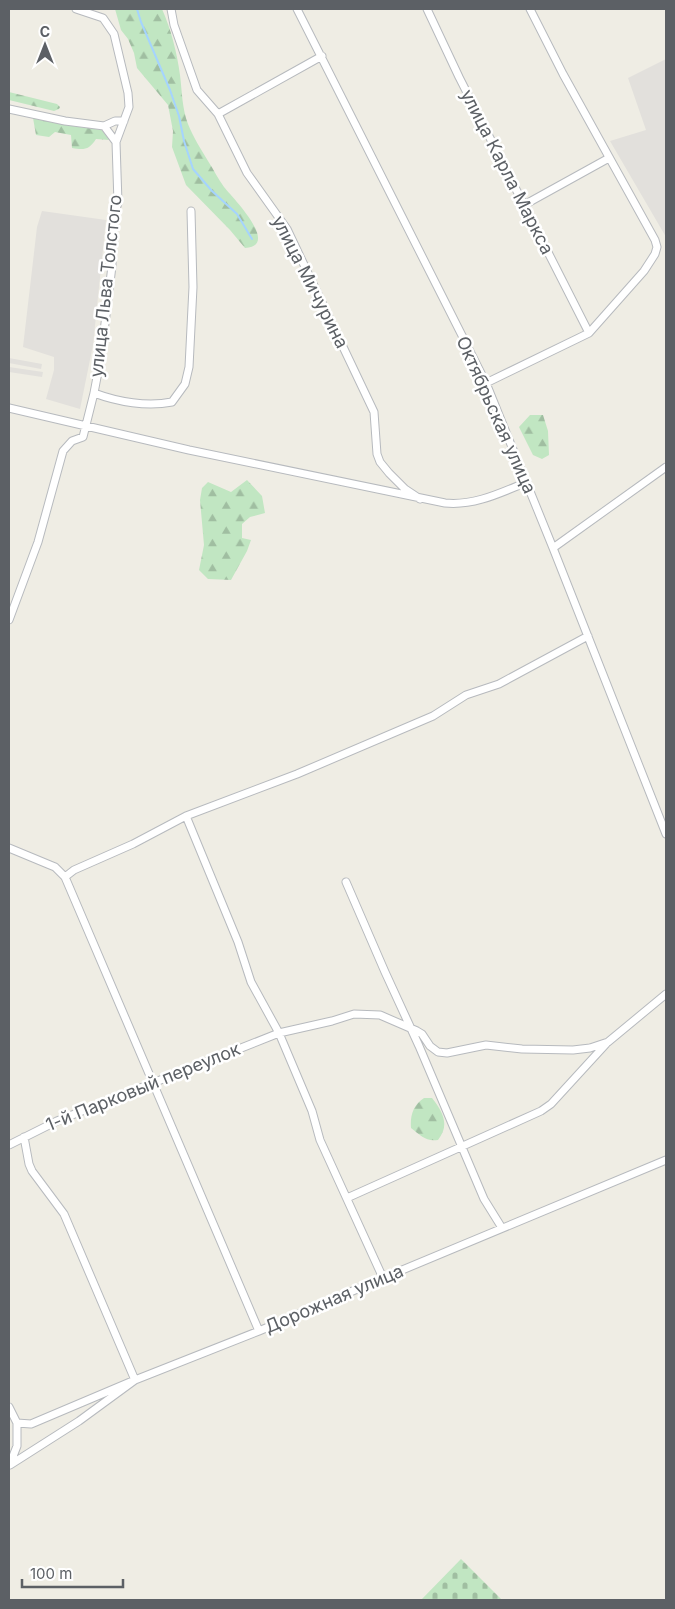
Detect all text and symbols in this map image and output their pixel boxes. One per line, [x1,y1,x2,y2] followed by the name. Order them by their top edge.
[20,20,70,70] north arrow
[40,23,50,40] text: С
[457,86,558,258] street label: улица Карла Маркса
[85,193,126,379] street label: улица Льва Толстого
[268,212,353,351] street label: улица Мичурина
[452,333,541,497] street label: Октябрьская улица
[43,1038,243,1135] street label: 1-й Парковый переулок
[261,1260,406,1337] street label: Дорожная улица
[22,1556,124,1588] scale bar
[30,1564,72,1583] text: 100 m

